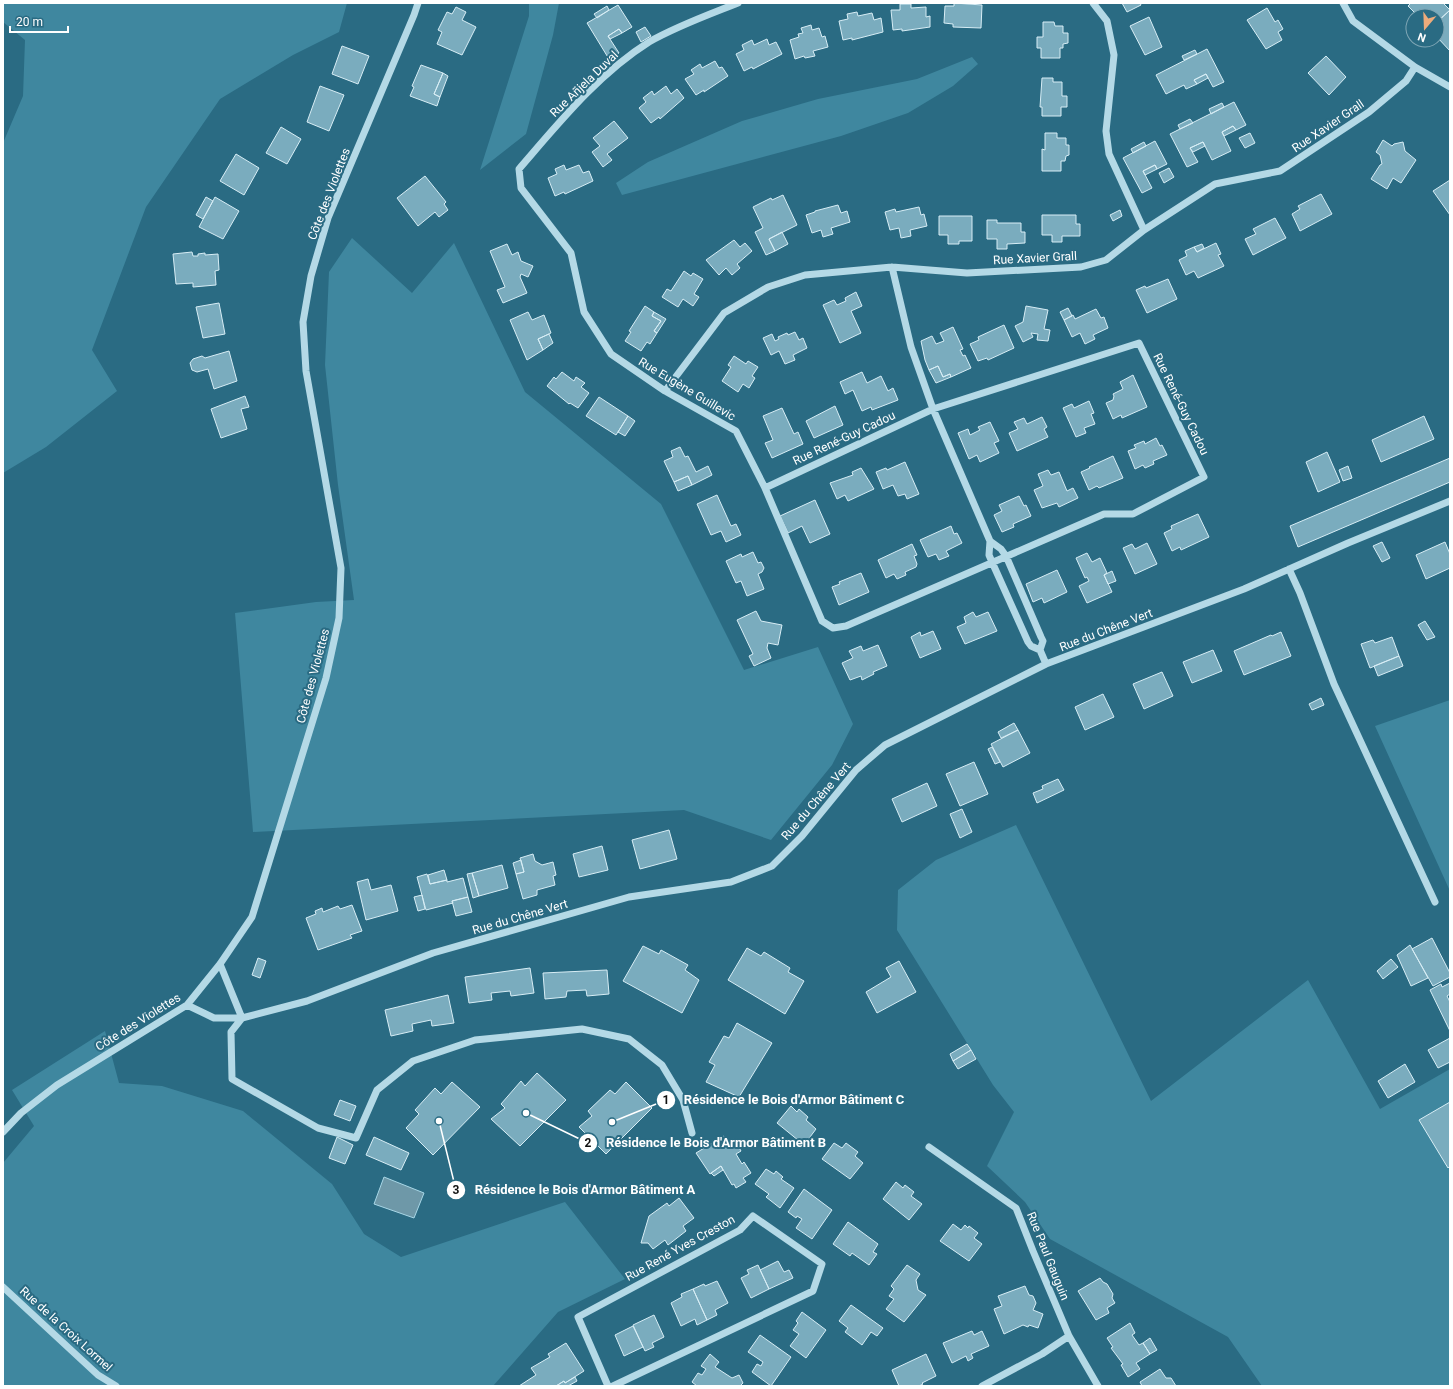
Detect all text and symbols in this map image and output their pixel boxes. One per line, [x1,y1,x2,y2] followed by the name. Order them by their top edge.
[10,8,68,34] scale bar
[1405,8,1445,48] north arrow
[16,15,43,29] text: 20 m
[1416,29,1428,44] text: N
[547,48,621,120] street label: Rue Añjela Duval
[1289,97,1367,155] street label: Rue Xavier Grall
[305,146,353,242] street label: Côte des Violettes
[993,249,1077,267] street label: Rue Xavier Grall
[1150,351,1212,457] street label: Rue René-Guy Cadou
[636,355,738,423] street label: Rue Eugène Guillevic
[791,408,897,468] street label: Rue René-Guy Cadou
[1058,606,1155,654] street label: Rue du Chêne Vert
[294,627,332,725] street label: Côte des Violettes
[778,759,854,843] street label: Rue du Chêne Vert
[471,897,569,937] street label: Rue du Chêne Vert
[93,990,183,1054] street label: Côte des Violettes
[656,1087,913,1112] callout: Résidence le Bois d'Armor Bâtiment C
[684,1092,905,1107] text: Résidence le Bois d'Armor Bâtiment C
[663,1093,669,1107] text: 1
[578,1130,834,1155] callout: Résidence le Bois d'Armor Bâtiment B
[606,1135,826,1150] text: Résidence le Bois d'Armor Bâtiment B
[585,1136,592,1150] text: 2
[446,1177,703,1202] callout: Résidence le Bois d'Armor Bâtiment A
[475,1182,696,1197] text: Résidence le Bois d'Armor Bâtiment A
[453,1183,460,1197] text: 3
[1024,1210,1072,1302] street label: Rue Paul Gauguin
[623,1212,737,1284] street label: Rue René Yves Creston
[17,1284,115,1374] street label: Rue de la Croix Lormel

